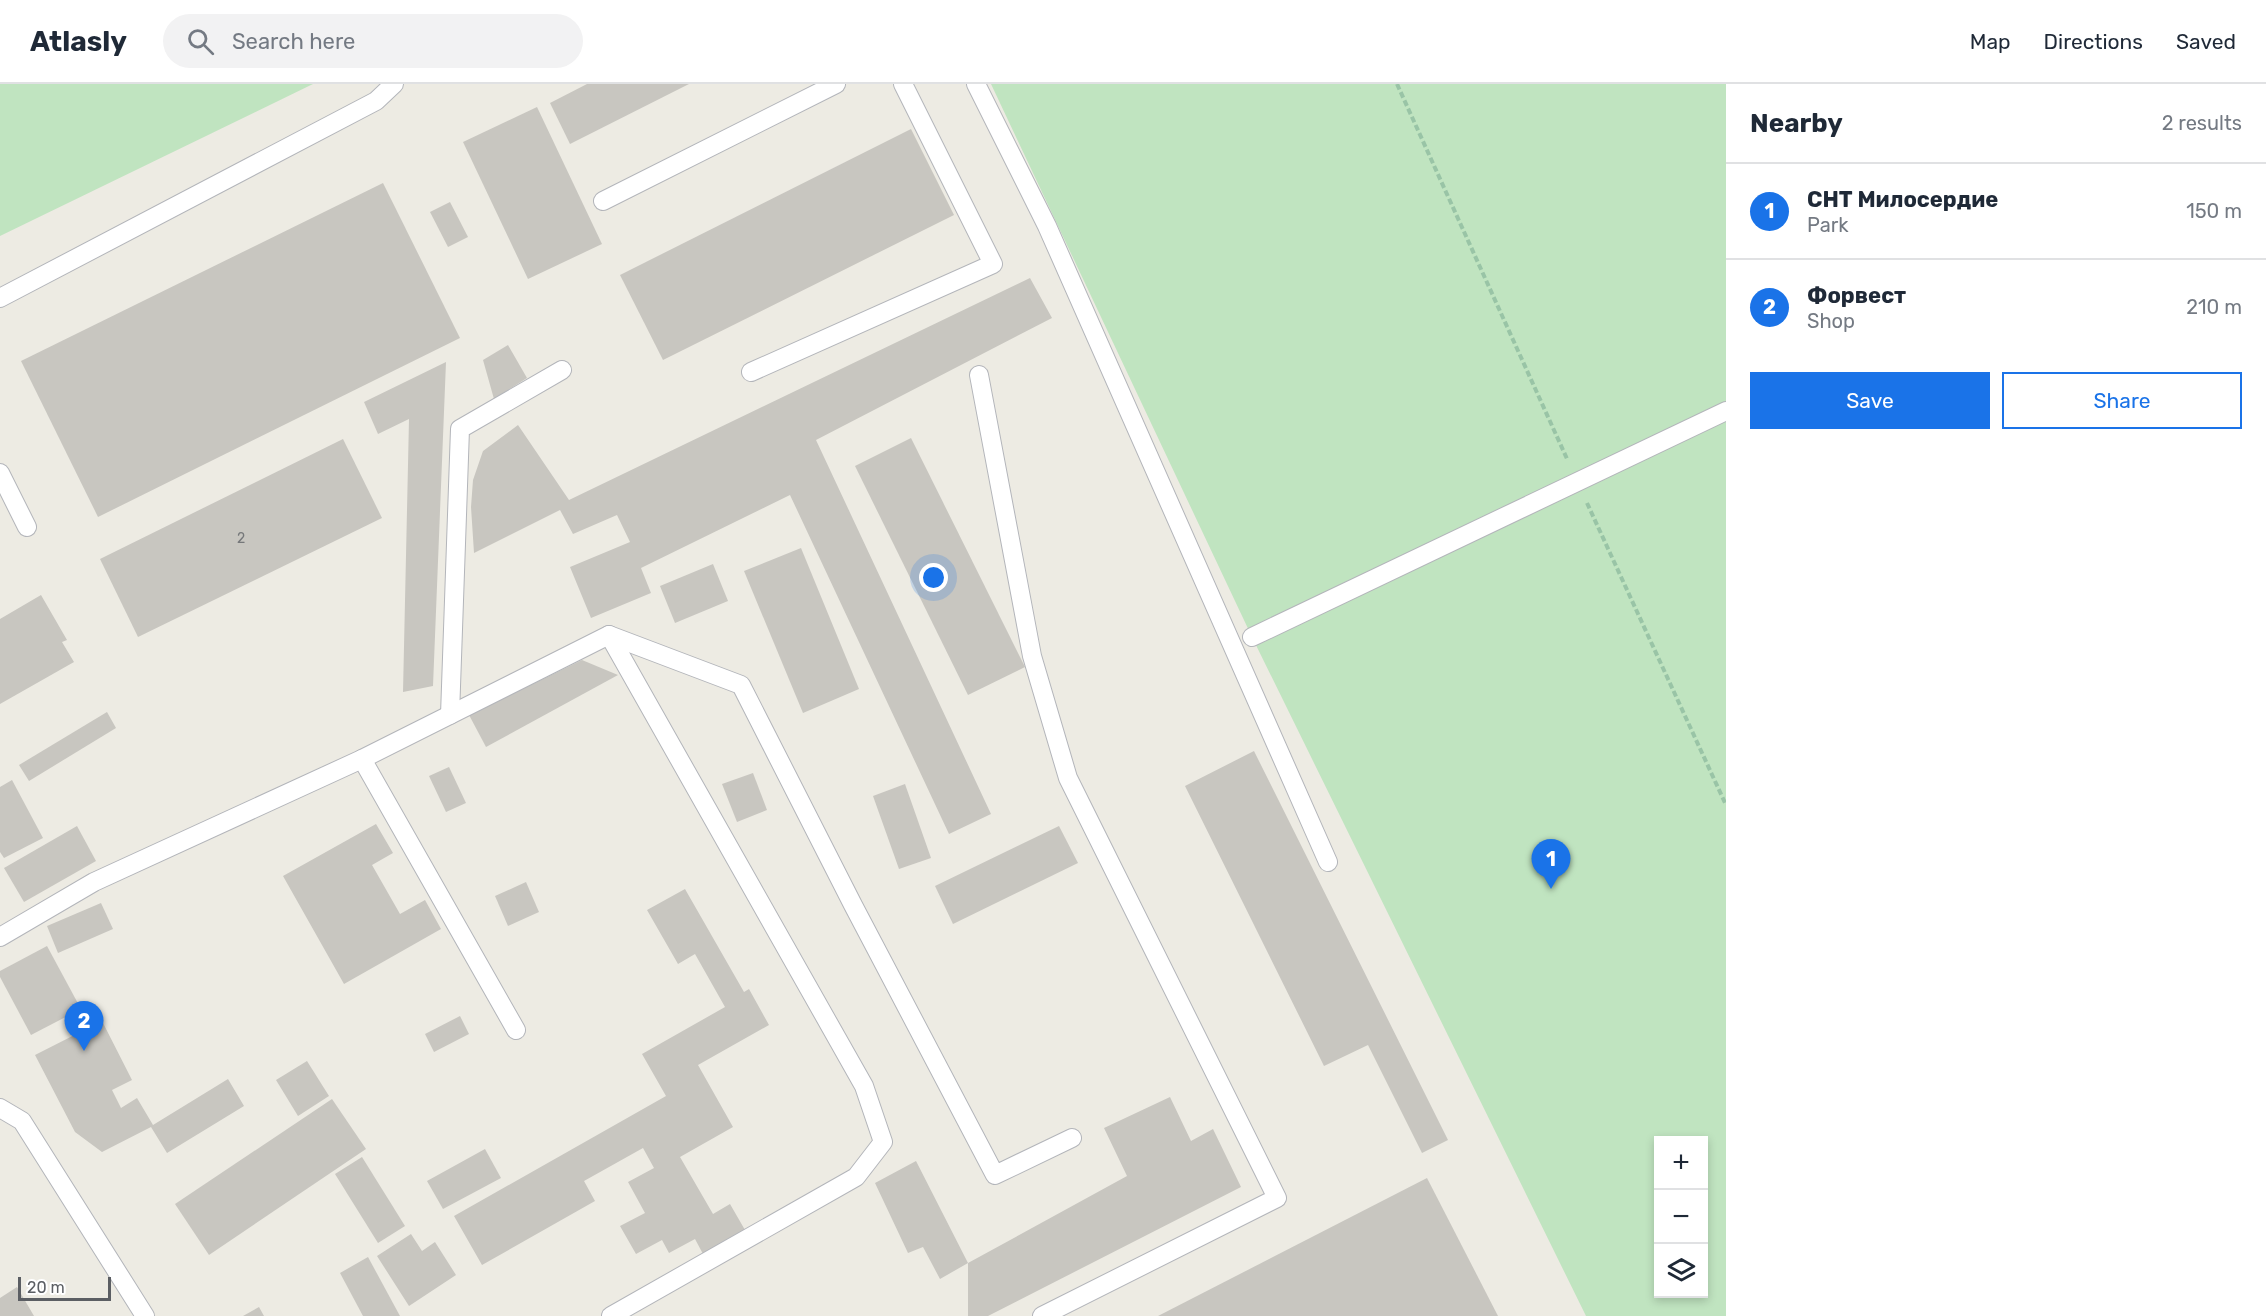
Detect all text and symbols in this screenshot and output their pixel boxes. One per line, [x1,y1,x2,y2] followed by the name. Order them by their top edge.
[163,14,583,68] search box
[30,25,127,58] text: Atlasly
[184,25,217,58] icon: search
[232,28,355,55] text: Search here
[1970,29,2011,54] text: Map
[2044,29,2143,54] text: Directions
[2176,29,2236,54] text: Saved
[1750,108,1843,139] text: Nearby
[2162,111,2242,135] text: 2 results
[1807,186,1998,213] text: СНТ Милосердие
[1765,199,1774,223] text: 1
[2186,199,2242,223] text: 150 m
[1807,213,1849,237] text: Park
[1807,282,1906,309] text: Форвест
[1763,295,1776,319] text: 2
[2186,295,2242,319] text: 210 m
[1807,309,1855,333] text: Shop
[1750,372,1990,429] button: Save
[2002,372,2242,429] button: Share
[237,530,245,547] house number: 2
[919,563,948,592] your location
[1532,840,1570,889] pin: 1
[64,1002,104,1051] pin: 2
[1654,1136,1708,1298] map controls
[1654,1136,1708,1190] button: +
[1654,1190,1708,1244] button: −
[1654,1244,1708,1298] button: layers
[18,1274,111,1302] scale bar
[27,1278,65,1297] text: 20 m

